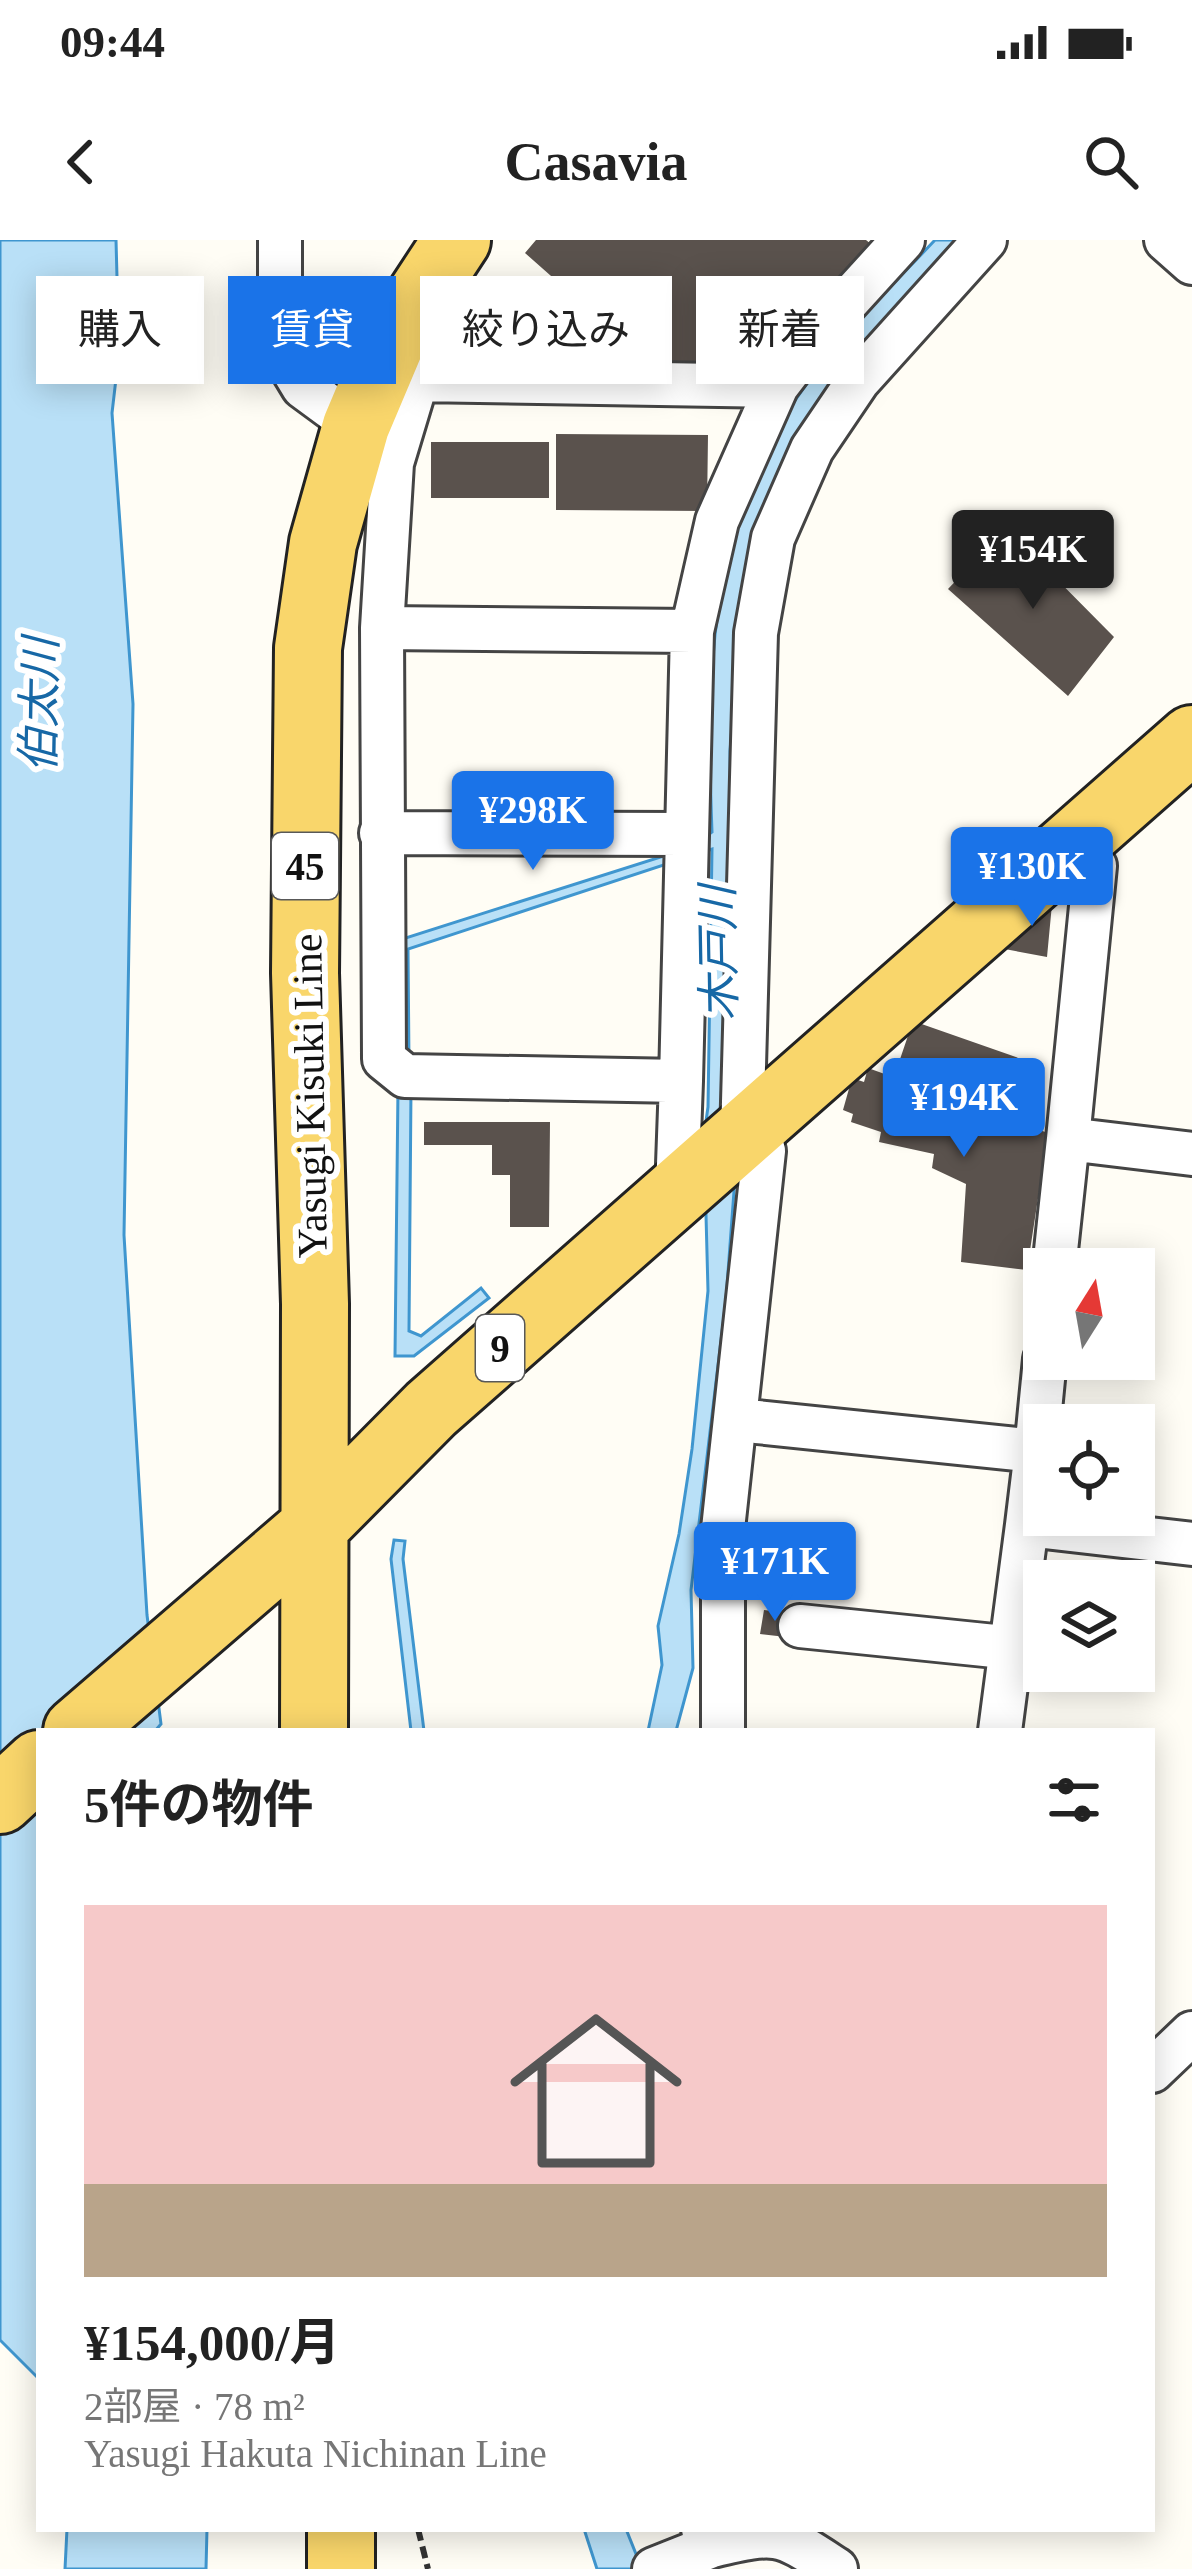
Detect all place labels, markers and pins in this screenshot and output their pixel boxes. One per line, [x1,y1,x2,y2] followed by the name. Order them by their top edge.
[949,510,1117,612] pin: ¥154K
[449,771,617,873] pin: ¥298K
[948,827,1116,929] pin: ¥130K
[880,1058,1048,1160] pin: ¥194K
[691,1522,859,1624] pin: ¥171K

